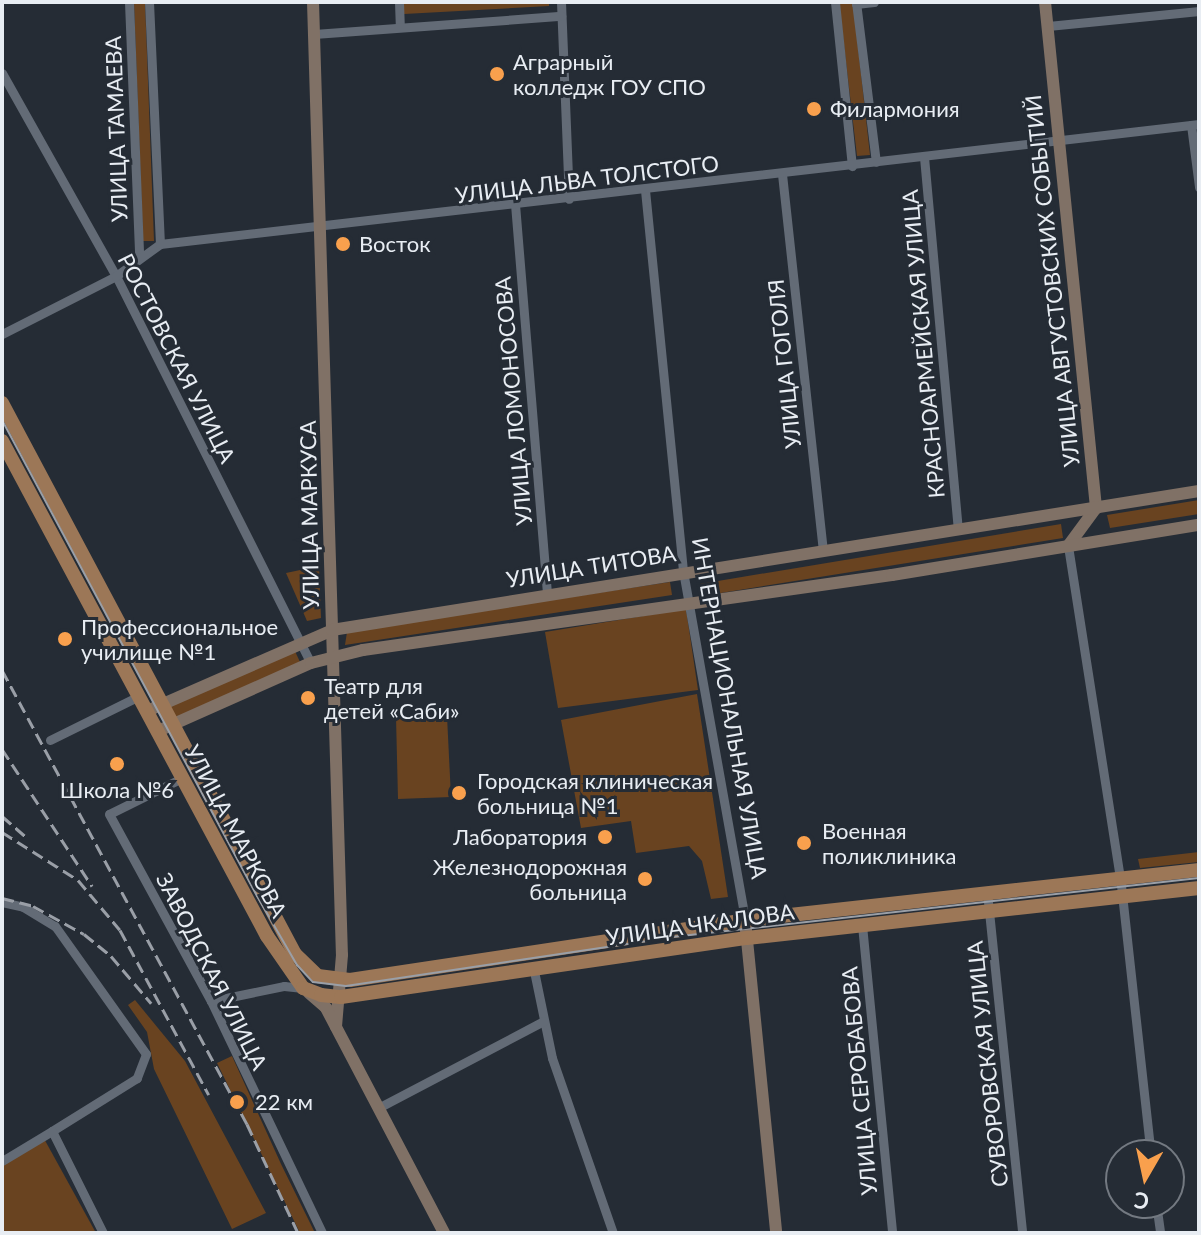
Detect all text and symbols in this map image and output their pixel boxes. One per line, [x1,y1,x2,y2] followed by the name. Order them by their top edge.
[100,36,132,222] street label: УЛИЦА ТАМАЕВА
[513,48,706,100] place label: Аграрный колледж ГОУ СПО
[488,65,506,83] marker: Аграрный колледж ГОУ СПО
[1019,94,1085,468] street label: УЛИЦА АВГУСТОВСКИХ СОБЫТИЙ
[830,96,960,122] place label: Филармония
[805,100,823,118] marker: Филармония
[454,150,720,208] street label: УЛИЦА ЛЬВА ТОЛСТОГО
[896,189,950,499] street label: КРАСНОАРМЕЙСКАЯ УЛИЦА
[359,231,431,257] place label: Восток
[334,235,352,253] marker: Восток
[113,249,241,467] street label: РОСТОВСКАЯ УЛИЦА
[489,275,537,527] street label: УЛИЦА ЛОМОНОСОВА
[762,278,806,450] street label: УЛИЦА ГОГОЛЯ
[294,420,324,610] street label: УЛИЦА МАРКУСА
[687,535,773,881] street label: ИНТЕРНАЦИОНАЛЬНАЯ УЛИЦА
[504,540,678,592] street label: УЛИЦА ТИТОВА
[81,613,278,664] place label: Профессиональное училище №1
[56,630,74,648] marker: Профессиональное училище №1
[324,672,459,724] place label: Театр для детей «Саби»
[299,689,317,707] marker: Театр для детей «Саби»
[179,740,293,922] street label: УЛИЦА МАРКОВА
[108,755,126,773] marker: Школа №6
[477,767,713,818] place label: Городская клиническая больница №1
[60,777,174,803] place label: Школа №6
[448,782,470,804] marker: Городская клиническая больница №1
[822,817,956,868] place label: Военная поликлиника
[453,824,587,850] place label: Лаборатория
[594,826,616,848] marker: Лаборатория
[793,832,815,854] marker: Военная поликлиника
[433,853,627,904] place label: Железнодорожная больница
[151,868,273,1074] street label: ЗАВОДСКАЯ УЛИЦА
[634,868,656,890] marker: Железнодорожная больница
[604,898,796,950] street label: УЛИЦА ЧКАЛОВА
[961,940,1013,1188] street label: СУВОРОВСКАЯ УЛИЦА
[836,966,882,1196] street label: УЛИЦА СЕРОБАБОВА
[255,1089,313,1115] place label: 22 км
[226,1091,248,1113] marker: 22 км
[1105,1139,1185,1219] north arrow
[1132,1187,1151,1216] text: С

